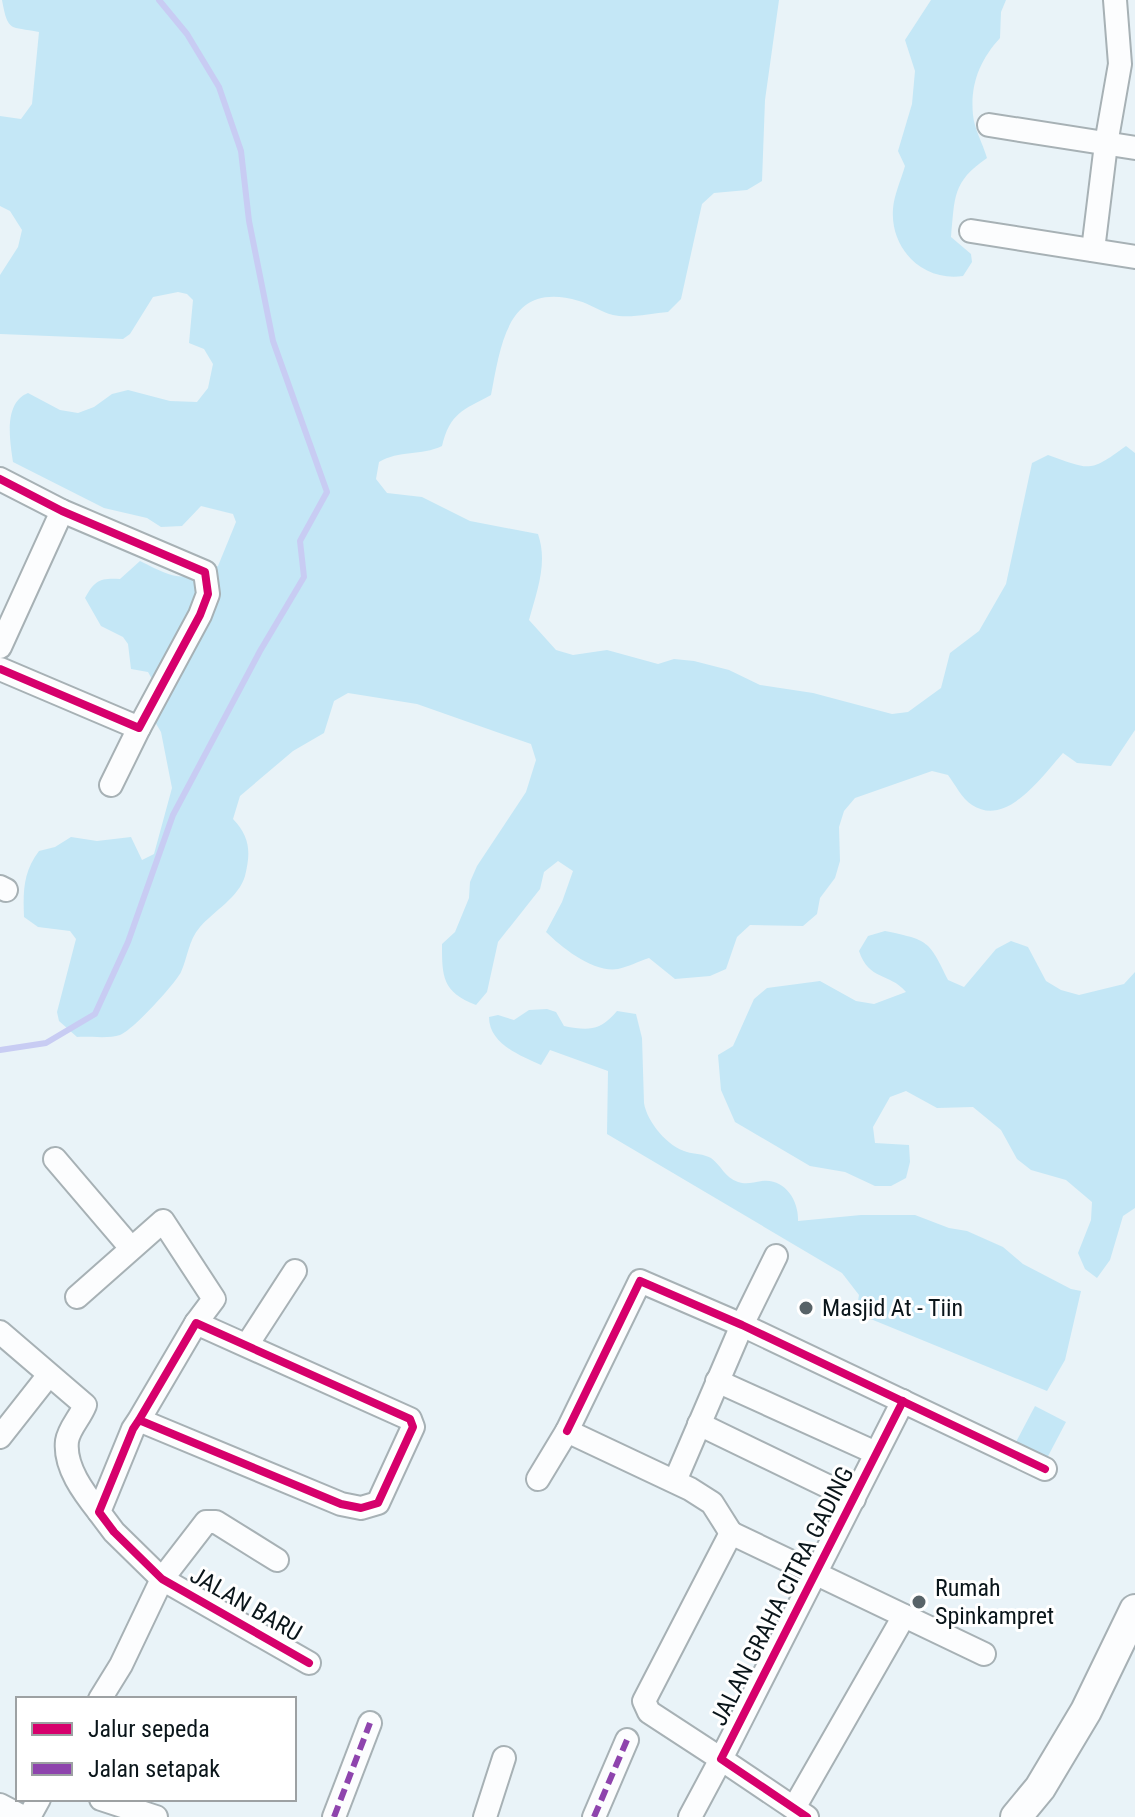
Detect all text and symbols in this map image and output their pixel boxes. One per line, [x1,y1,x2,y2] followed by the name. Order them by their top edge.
[822,1294,963,1322] place label: Masjid At - Tiin
[797,1299,815,1317] marker: Masjid At - Tiin
[704,1462,860,1730] street label: JALAN GRAHA CITRA GADING
[185,1561,307,1647] street label: JALAN BARU
[935,1574,1054,1630] place label: Rumah Spinkampret
[910,1593,928,1611] marker: Rumah Spinkampret
[16,1697,296,1801] legend
[88,1715,210,1743] text: Jalur sepeda
[88,1755,220,1783] text: Jalan setapak

